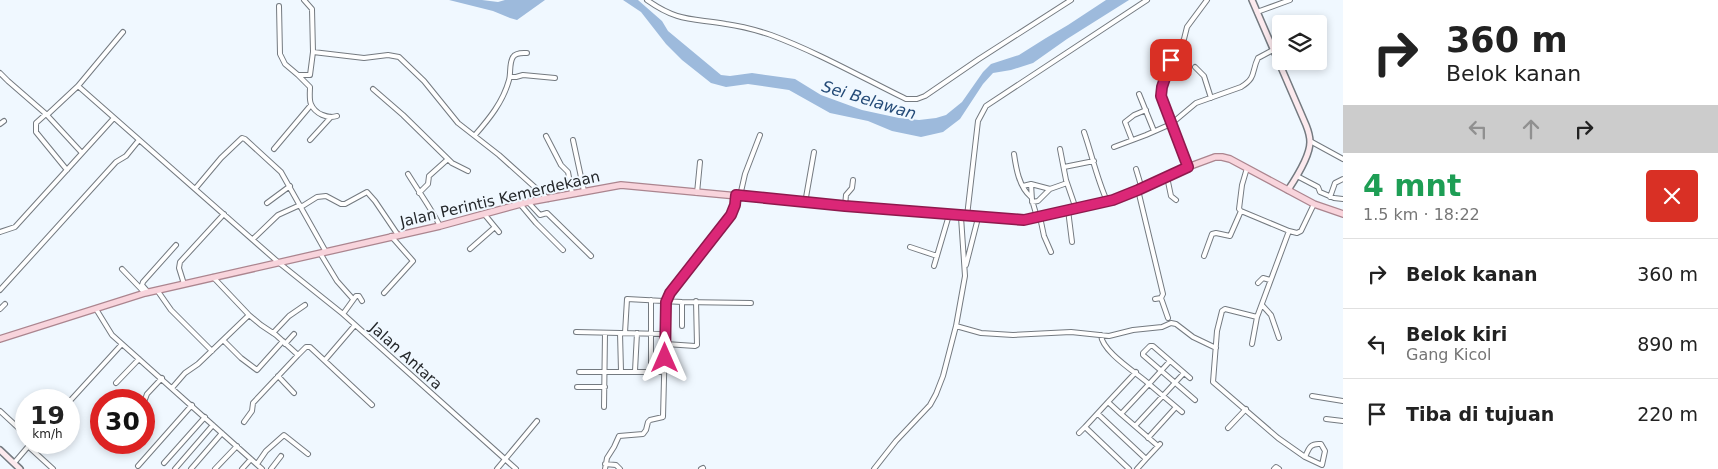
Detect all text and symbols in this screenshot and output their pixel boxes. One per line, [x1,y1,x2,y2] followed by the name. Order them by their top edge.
[1272,15,1327,70] map controls
[1272,15,1327,70] button: layers
[1363,20,1428,85] icon: right
[1446,20,1568,60] text: 360 m
[1150,39,1192,81] pin
[1157,46,1185,74] icon: arrive
[1446,61,1581,86] text: Belok kanan
[820,77,918,123] water label: Sei Belawan
[1464,115,1492,143] icon: left
[1517,115,1545,143] icon: ahead
[1570,115,1598,143] icon: right
[397,167,602,231] street label: Jalan Perintis Kemerdekaan
[1363,168,1461,203] text: 4 mnt
[1646,170,1698,222] button: close
[1363,205,1480,224] text: 1.5 km · 18:22
[1363,260,1391,288] icon: right
[1406,263,1538,285] text: Belok kanan
[1637,263,1698,285] text: 360 m
[365,318,446,393] street label: Jalan Antara
[1406,323,1507,345] text: Belok kiri
[1363,330,1391,358] icon: left
[638,331,690,383] position arrow
[1637,333,1698,355] text: 890 m
[1406,345,1492,364] text: Gang Kicol
[90,389,155,454] speed limit sign: 30
[1363,400,1391,428] icon: arrive
[30,401,65,430] text: 19
[1406,403,1554,425] text: Tiba di tujuan
[1637,403,1698,425] text: 220 m
[32,427,63,441] text: km/h

